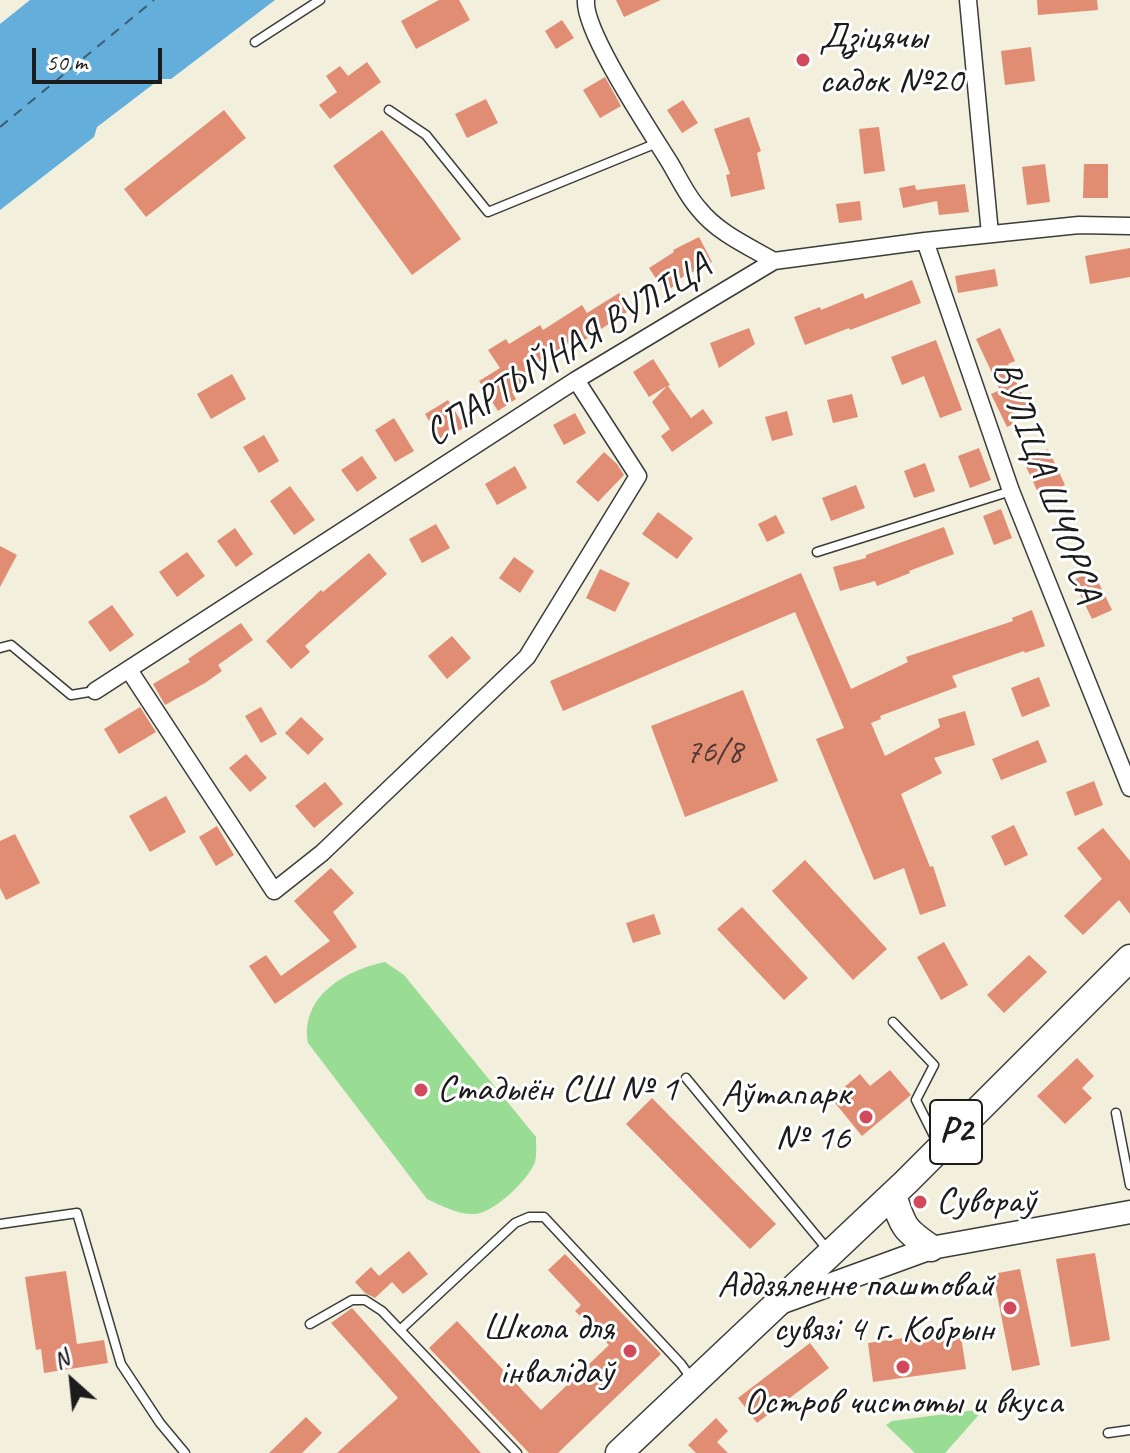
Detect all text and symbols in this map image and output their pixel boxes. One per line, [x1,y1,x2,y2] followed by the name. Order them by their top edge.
[819,15,963,104] place label: Дзіцячы садок №20
[36,32,166,82] scale bar
[46,47,87,77] text: 50 m
[794,51,812,69] marker: Дзіцячы садок №20
[417,245,719,457] street label: СПАРТЫЎНАЯ ВУЛІЦА
[981,355,1111,609] street label: ВУЛІЦА ШЧОРСА
[685,733,743,773] house number: 76/8
[437,1067,678,1113] place label: Стадыён СШ № 1
[721,1072,850,1162] place label: Аўтапарк № 16
[412,1081,430,1099] marker: Стадыён СШ № 1
[930,1100,982,1164] road number: Р2
[857,1108,875,1126] marker: Аўтапарк № 16
[936,1179,1036,1225] place label: Сувораў
[911,1193,929,1211] marker: Сувораў
[717,1263,994,1352] place label: Аддзяленне паштовай сувязі 4 г. Кобрын
[1001,1299,1019,1317] marker: Аддзяленне паштовай сувязі 4 г. Кобрын
[482,1306,614,1396] place label: Школа для інвалідаў
[32,1341,112,1421] north arrow
[621,1342,639,1360] marker: Школа для інвалідаў
[49,1344,74,1375] text: N
[894,1358,912,1376] marker: Остров чистоты и вкуса
[744,1380,1062,1426] place label: Остров чистоты и вкуса

